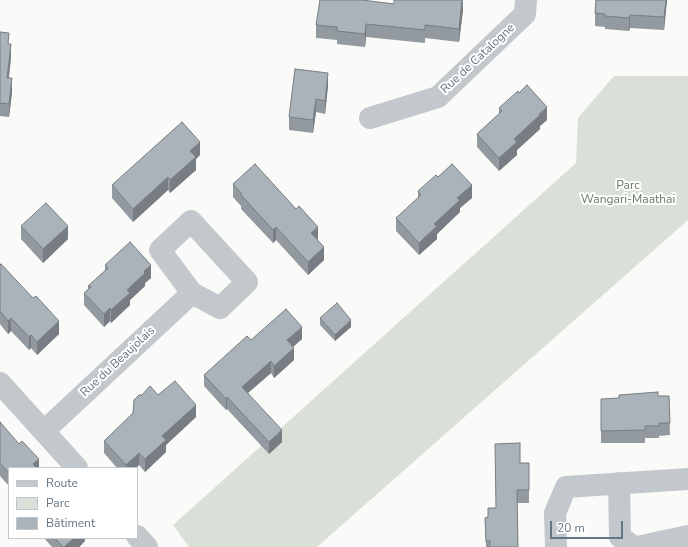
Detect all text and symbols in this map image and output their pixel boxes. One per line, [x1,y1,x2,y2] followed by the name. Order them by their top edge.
[438,21,518,97] street label: Rue de Catalogne
[581,179,675,207] park label: Parc Wangari-Maathai
[78,324,158,400] street label: Rue du Beaujolais
[8,467,138,539] legend
[46,475,78,491] text: Route
[46,495,69,511] text: Parc
[552,513,625,539] scale bar
[46,515,95,531] text: Bâtiment
[557,520,585,536] text: 20 m

